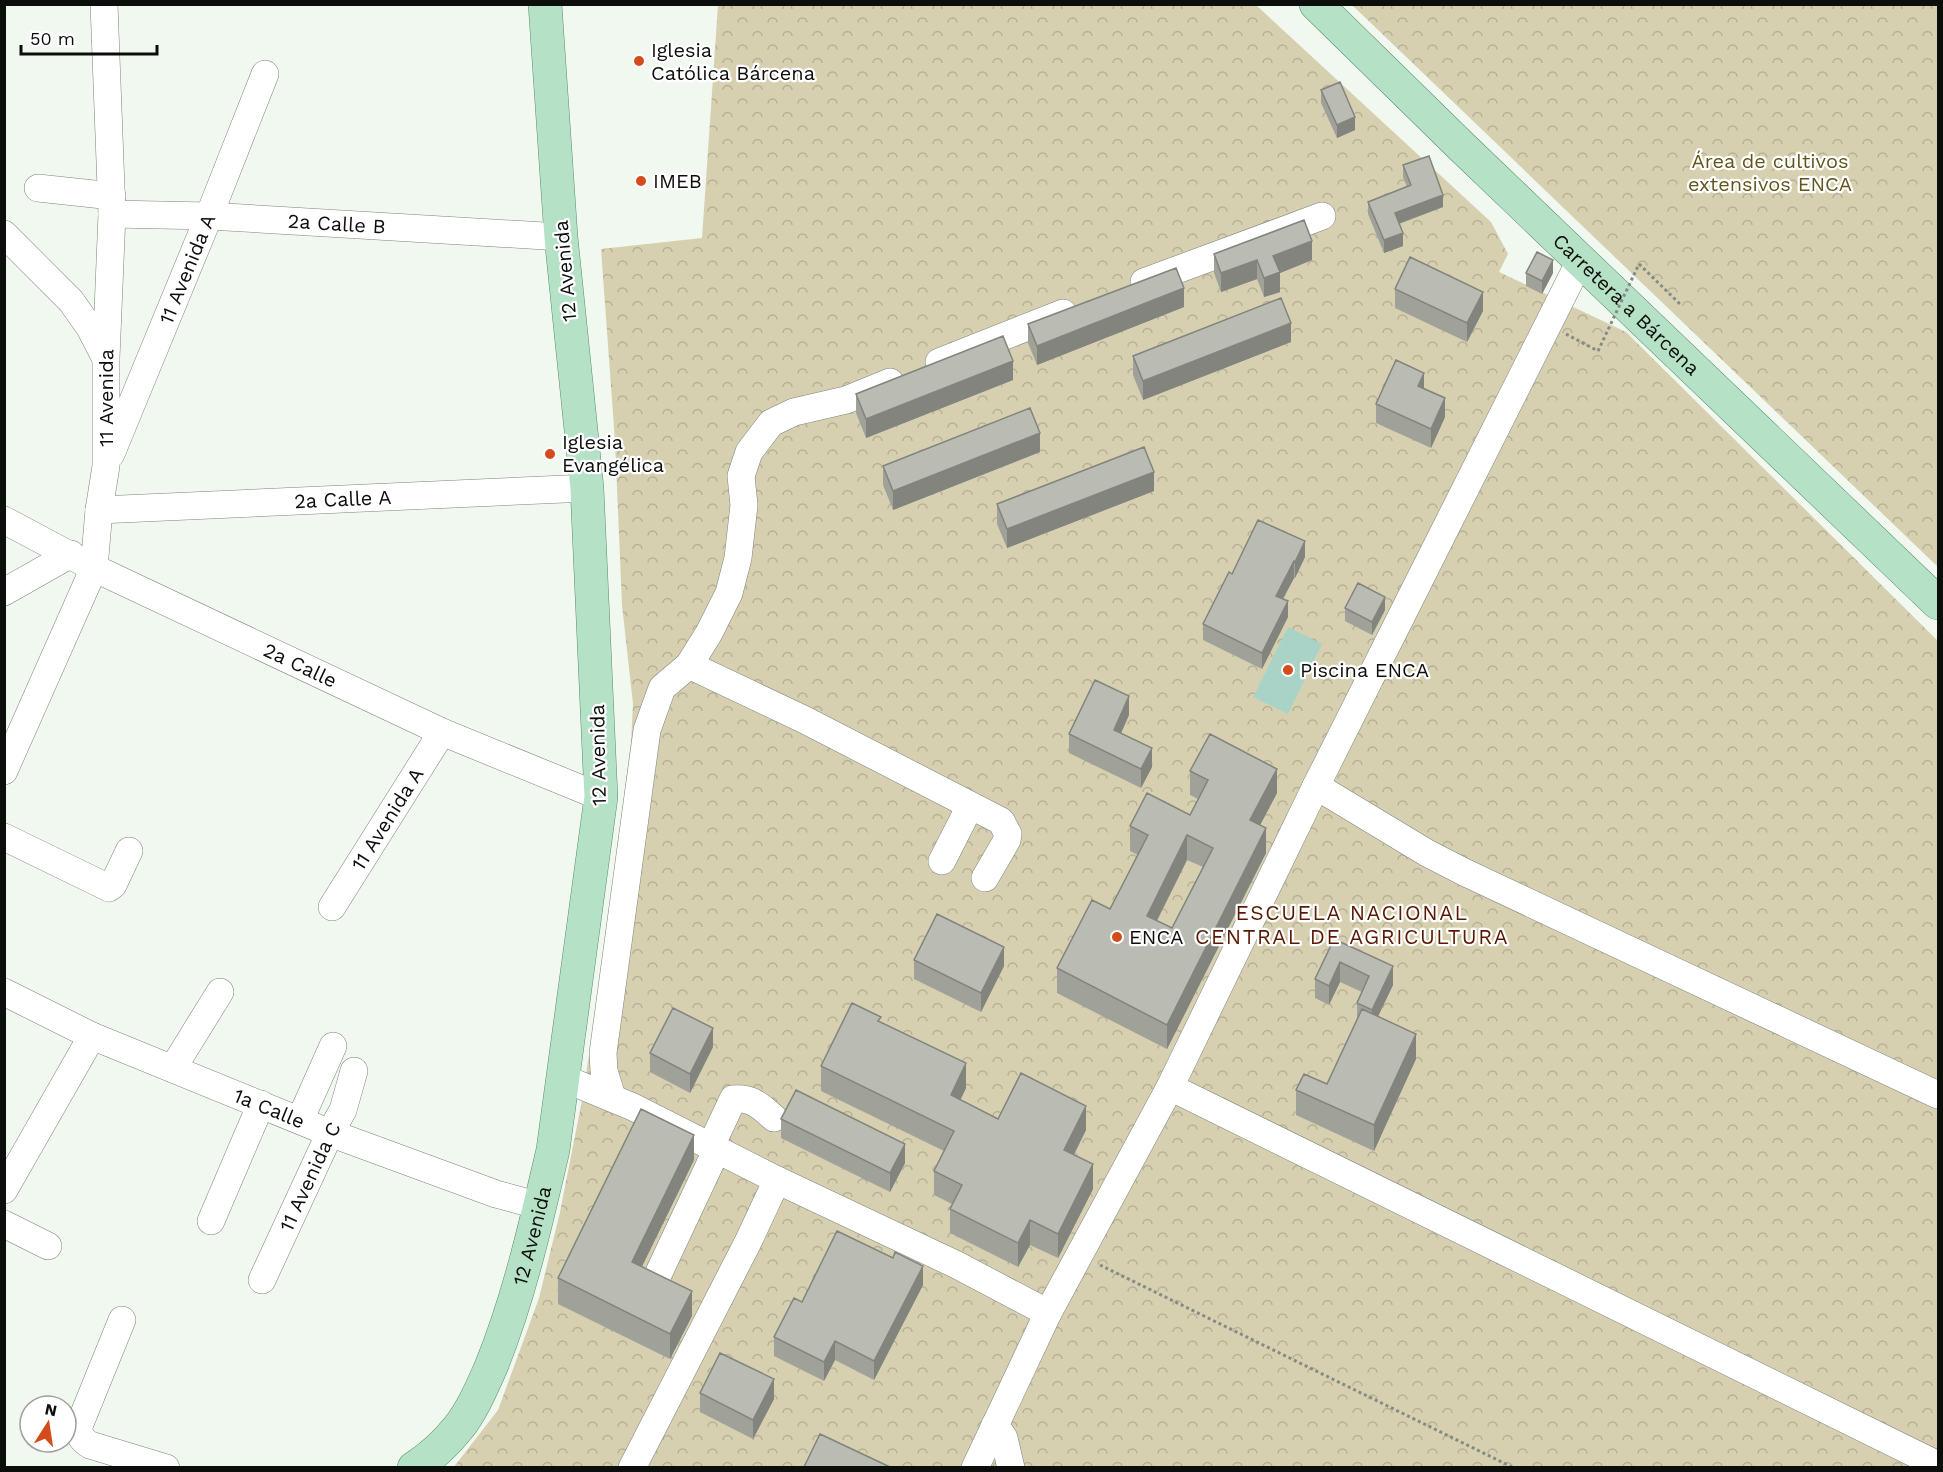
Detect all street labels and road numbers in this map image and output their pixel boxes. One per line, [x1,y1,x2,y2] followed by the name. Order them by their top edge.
[287,209,386,239] street label: 2a Calle B
[154,211,220,328] street label: 11 Avenida A
[549,219,581,323] street label: 12 Avenida
[1548,229,1705,380] street label: Carretera a Bárcena
[94,348,118,447] street label: 11 Avenida
[294,485,392,513] street label: 2a Calle A
[260,638,341,693] street label: 2a Calle
[585,704,611,806] street label: 12 Avenida
[346,763,429,875] street label: 11 Avenida A
[230,1083,308,1133] street label: 1a Calle
[274,1118,346,1235] street label: 11 Avenida C
[508,1184,556,1288] street label: 12 Avenida

